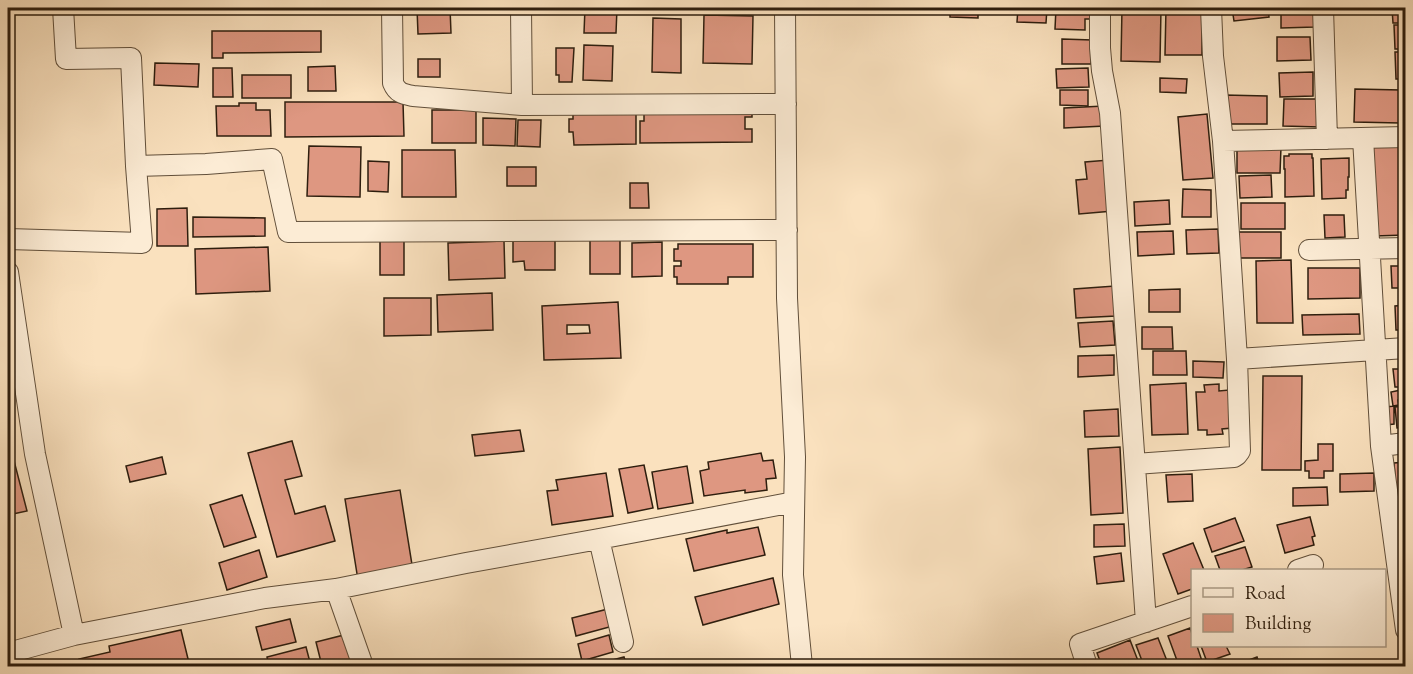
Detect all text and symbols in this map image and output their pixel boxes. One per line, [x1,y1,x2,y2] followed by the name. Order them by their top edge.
[1191,569,1386,647] legend
[1245,582,1285,608] text: Road
[1245,612,1311,638] text: Building

